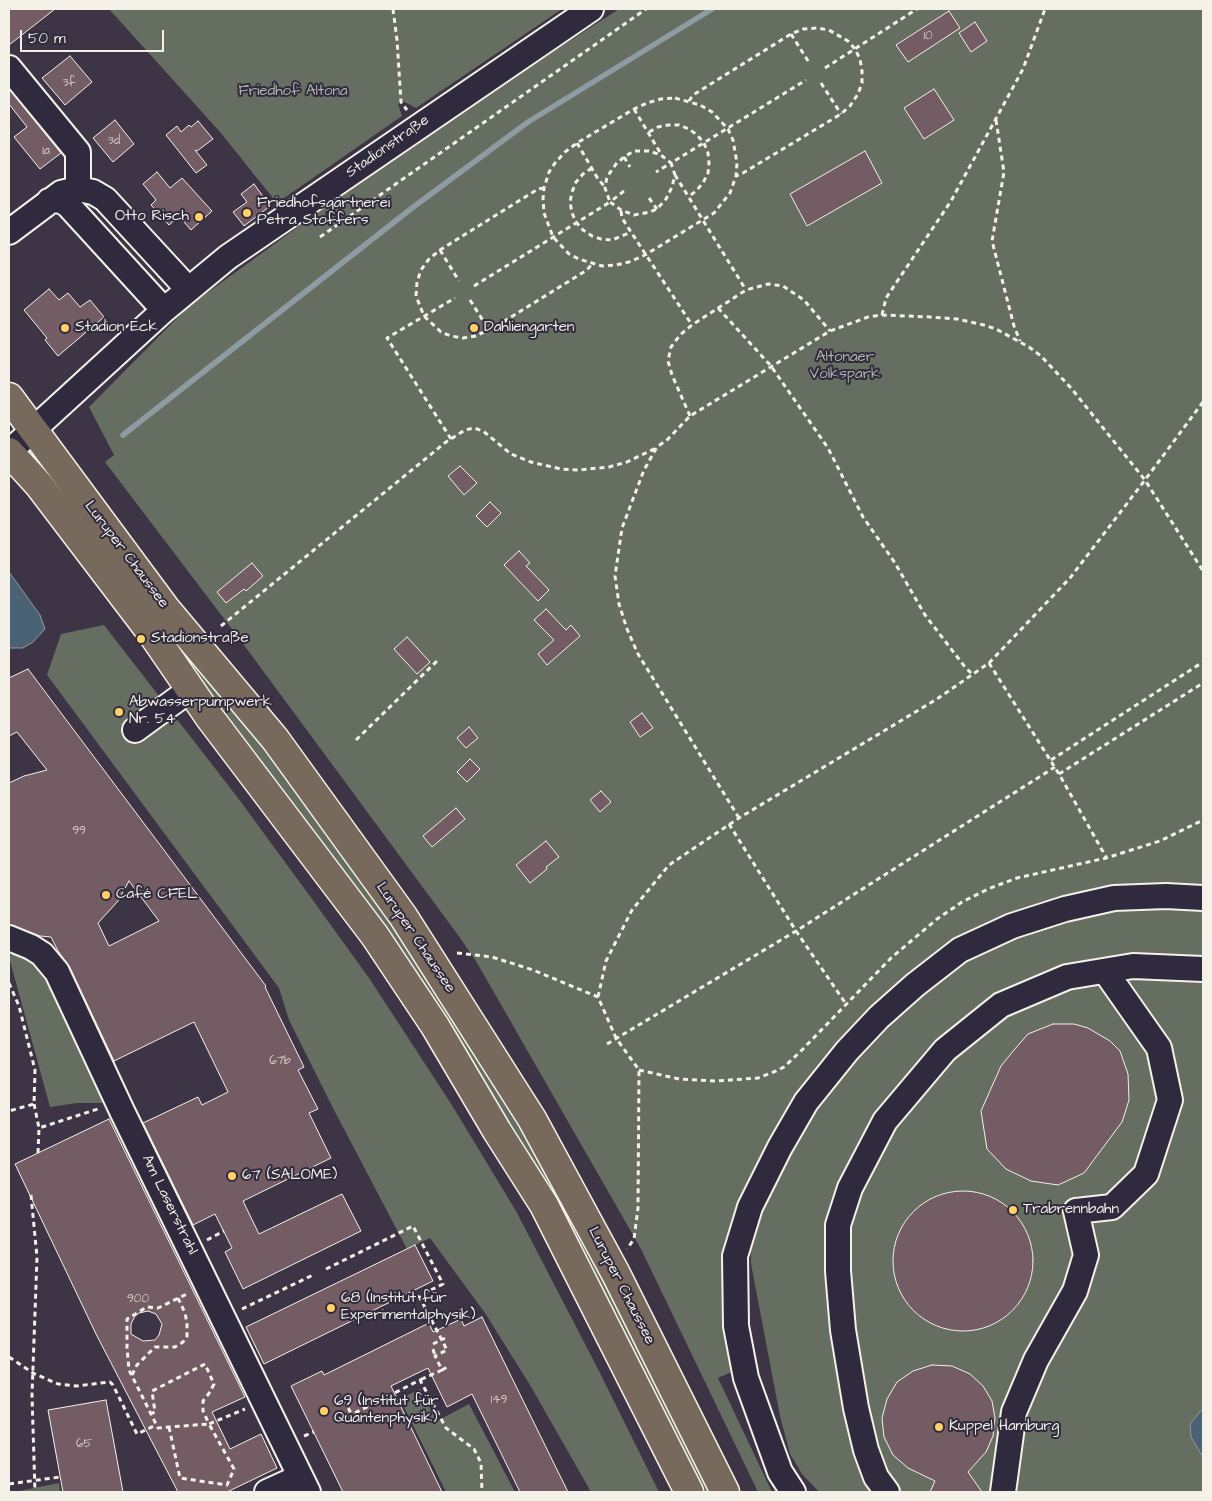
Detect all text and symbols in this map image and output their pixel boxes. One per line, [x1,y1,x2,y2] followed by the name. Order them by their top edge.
[22,20,166,52] scale bar
[28,28,66,49] text: 50 m
[923,29,933,43] house number: 10
[62,76,76,90] house number: 3f
[238,83,348,101] park label: Friedhof Altona
[343,112,433,182] street label: Stadionstraße
[108,134,120,148] house number: 3d
[42,144,50,158] house number: 1a
[257,195,390,230] place label: Friedhofsgärtnerei Petra Stoffers
[241,207,253,219] marker: Friedhofsgärtnerei Petra Stoffers
[115,208,189,226] place label: Otto Risch
[193,211,205,223] marker: Otto Risch
[75,319,158,337] place label: Stadion Eck
[484,319,574,337] place label: Dahliengarten
[59,322,71,334] marker: Stadion Eck
[468,322,480,334] marker: Dahliengarten
[810,349,880,384] park label: Altonaer Volkspark
[80,498,172,612] street label: Luruper Chaussee
[151,630,249,648] place label: Stadionstraße
[135,633,147,645] marker: Stadionstraße
[129,694,272,729] place label: Abwasserpumpwerk Nr. 54
[113,706,125,718] marker: Abwasserpumpwerk Nr. 54
[72,824,86,838] house number: 99
[371,879,459,997] street label: Luruper Chaussee
[116,886,198,904] place label: Café CFEL
[100,889,112,901] marker: Café CFEL
[269,1054,291,1068] house number: 67b
[137,1152,201,1258] street label: Am Laserstrahl
[242,1167,337,1185] place label: 67 (SALOME)
[226,1170,238,1182] marker: 67 (SALOME)
[1023,1201,1119,1219] place label: Trabrennbahn
[1007,1204,1019,1216] marker: Trabrennbahn
[584,1224,658,1348] street label: Luruper Chaussee
[341,1290,476,1325] place label: 68 (Institut für Experimentalphysik)
[127,1292,149,1306] house number: 900
[325,1302,337,1314] marker: 68 (Institut für Experimentalphysik)
[334,1393,439,1428] place label: 69 (Institut für Quantenphysik)
[491,1393,507,1407] house number: 149
[318,1405,330,1417] marker: 69 (Institut für Quantenphysik)
[949,1418,1059,1436] place label: Kuppel Hamburg
[933,1421,945,1433] marker: Kuppel Hamburg
[76,1437,92,1451] house number: 65

